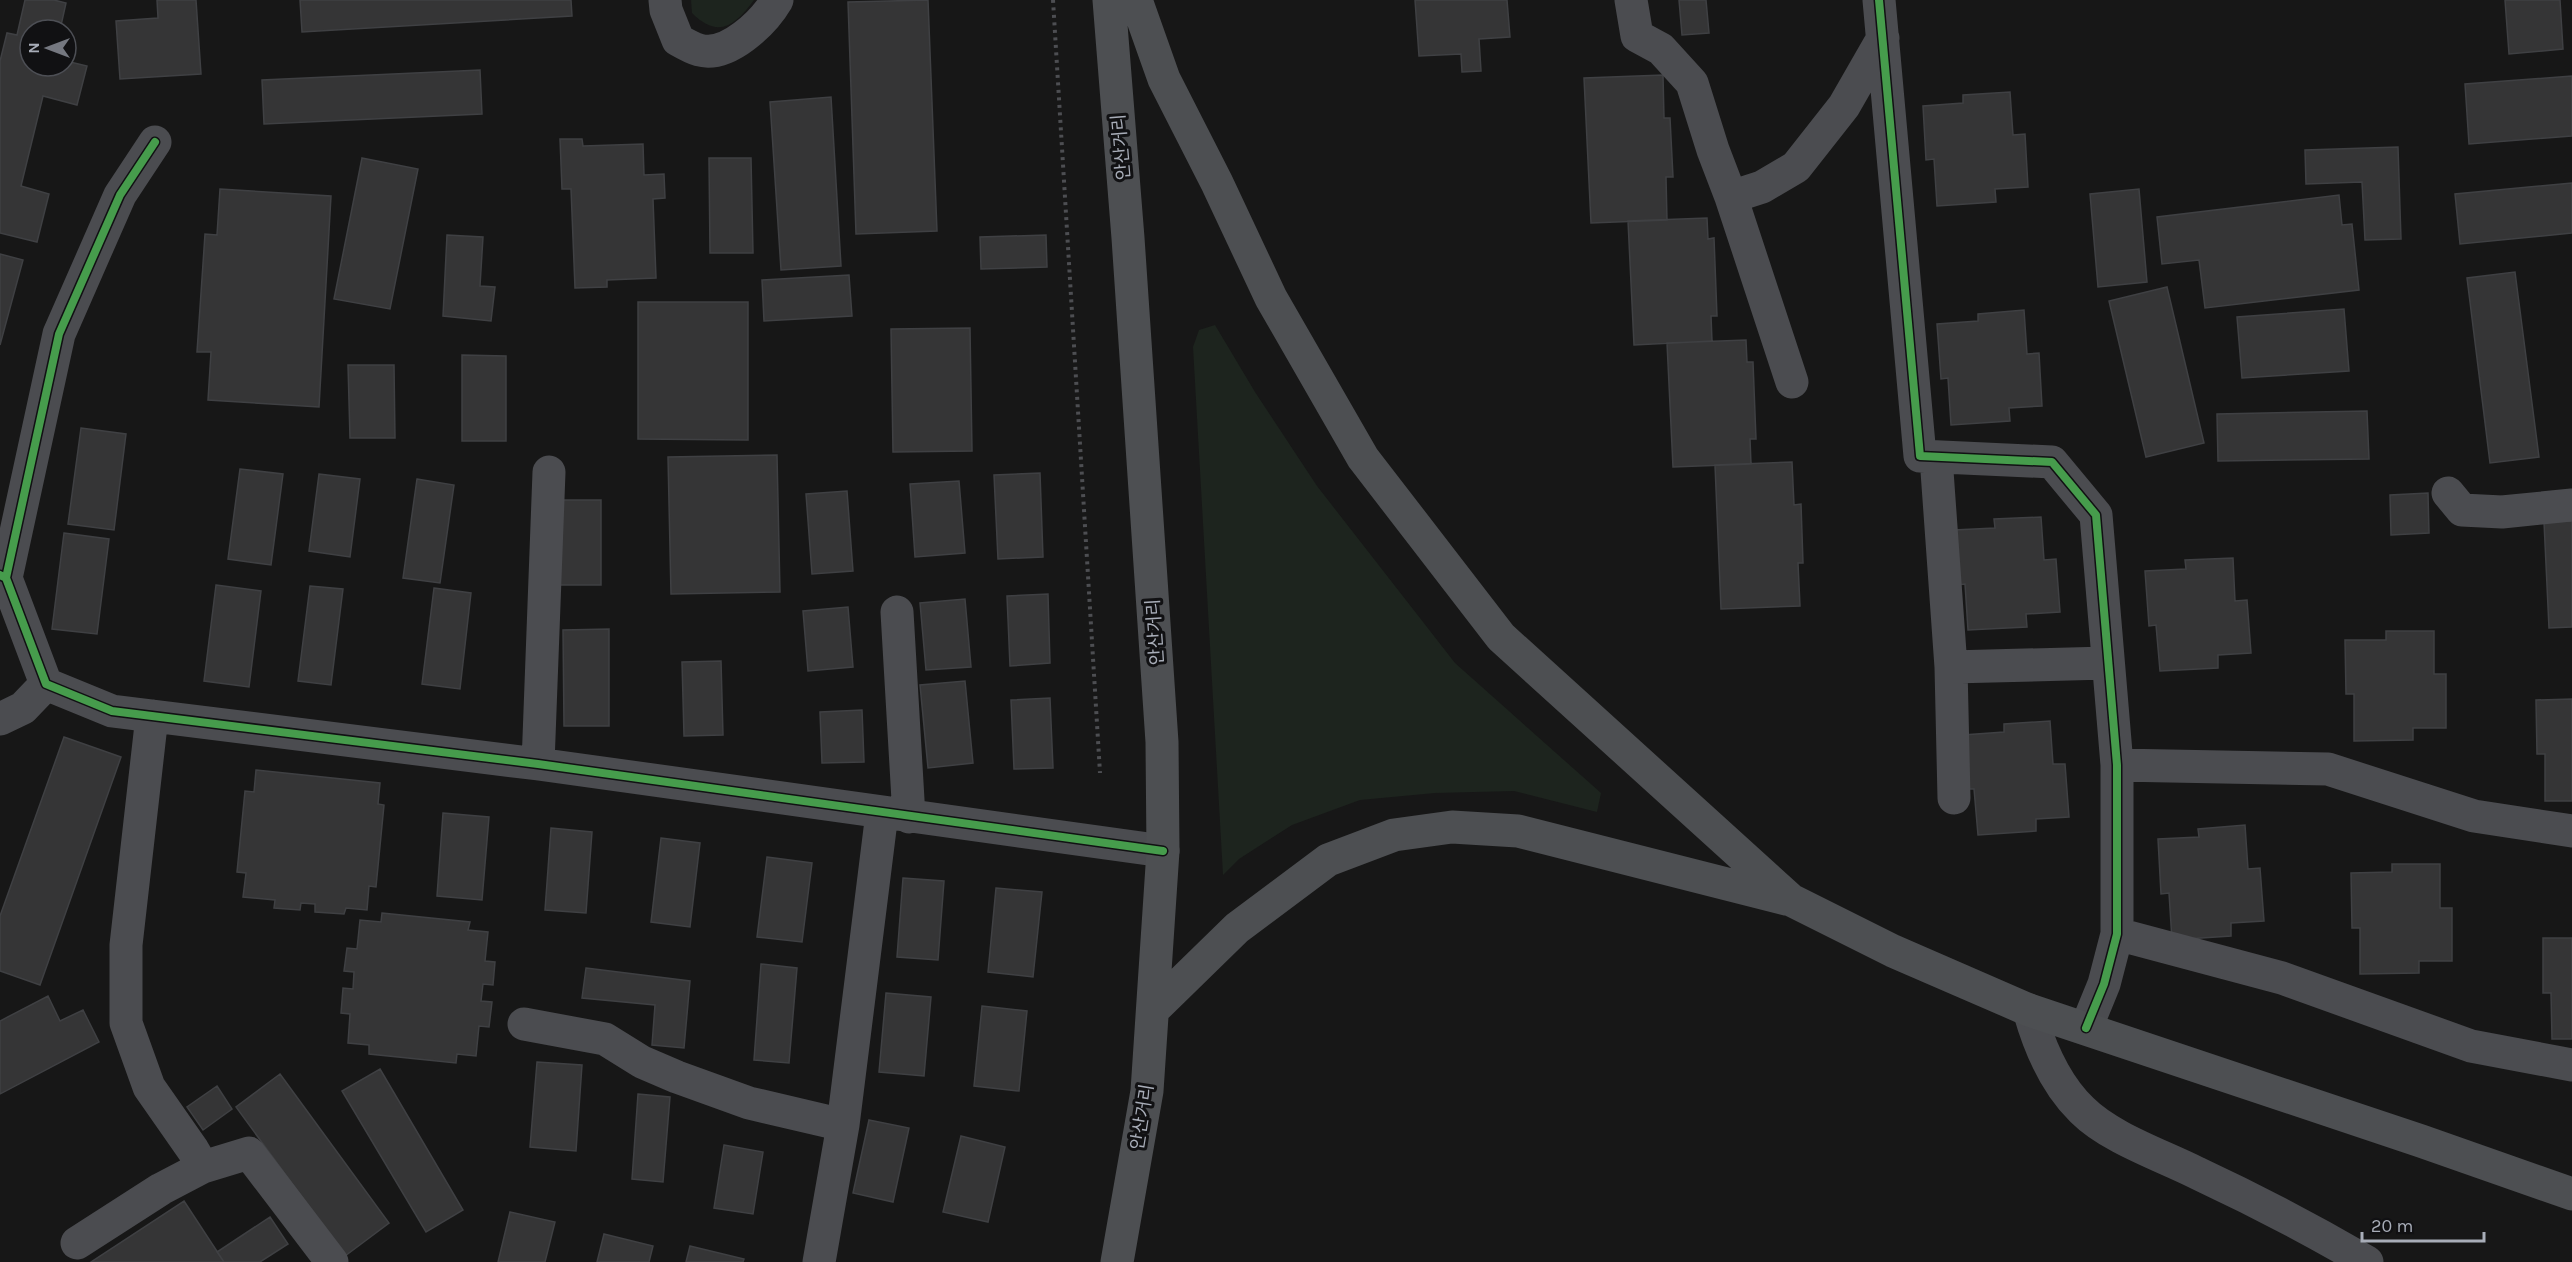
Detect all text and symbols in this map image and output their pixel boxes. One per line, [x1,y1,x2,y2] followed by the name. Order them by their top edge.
[18,18,78,78] north arrow
[24,42,43,54] text: N
[1107,113,1135,181] street label: 안산거리
[1142,598,1168,666] street label: 안산거리
[1126,1083,1158,1151] street label: 안산거리
[2362,1205,2484,1243] scale bar
[2371,1215,2413,1237] text: 20 m

